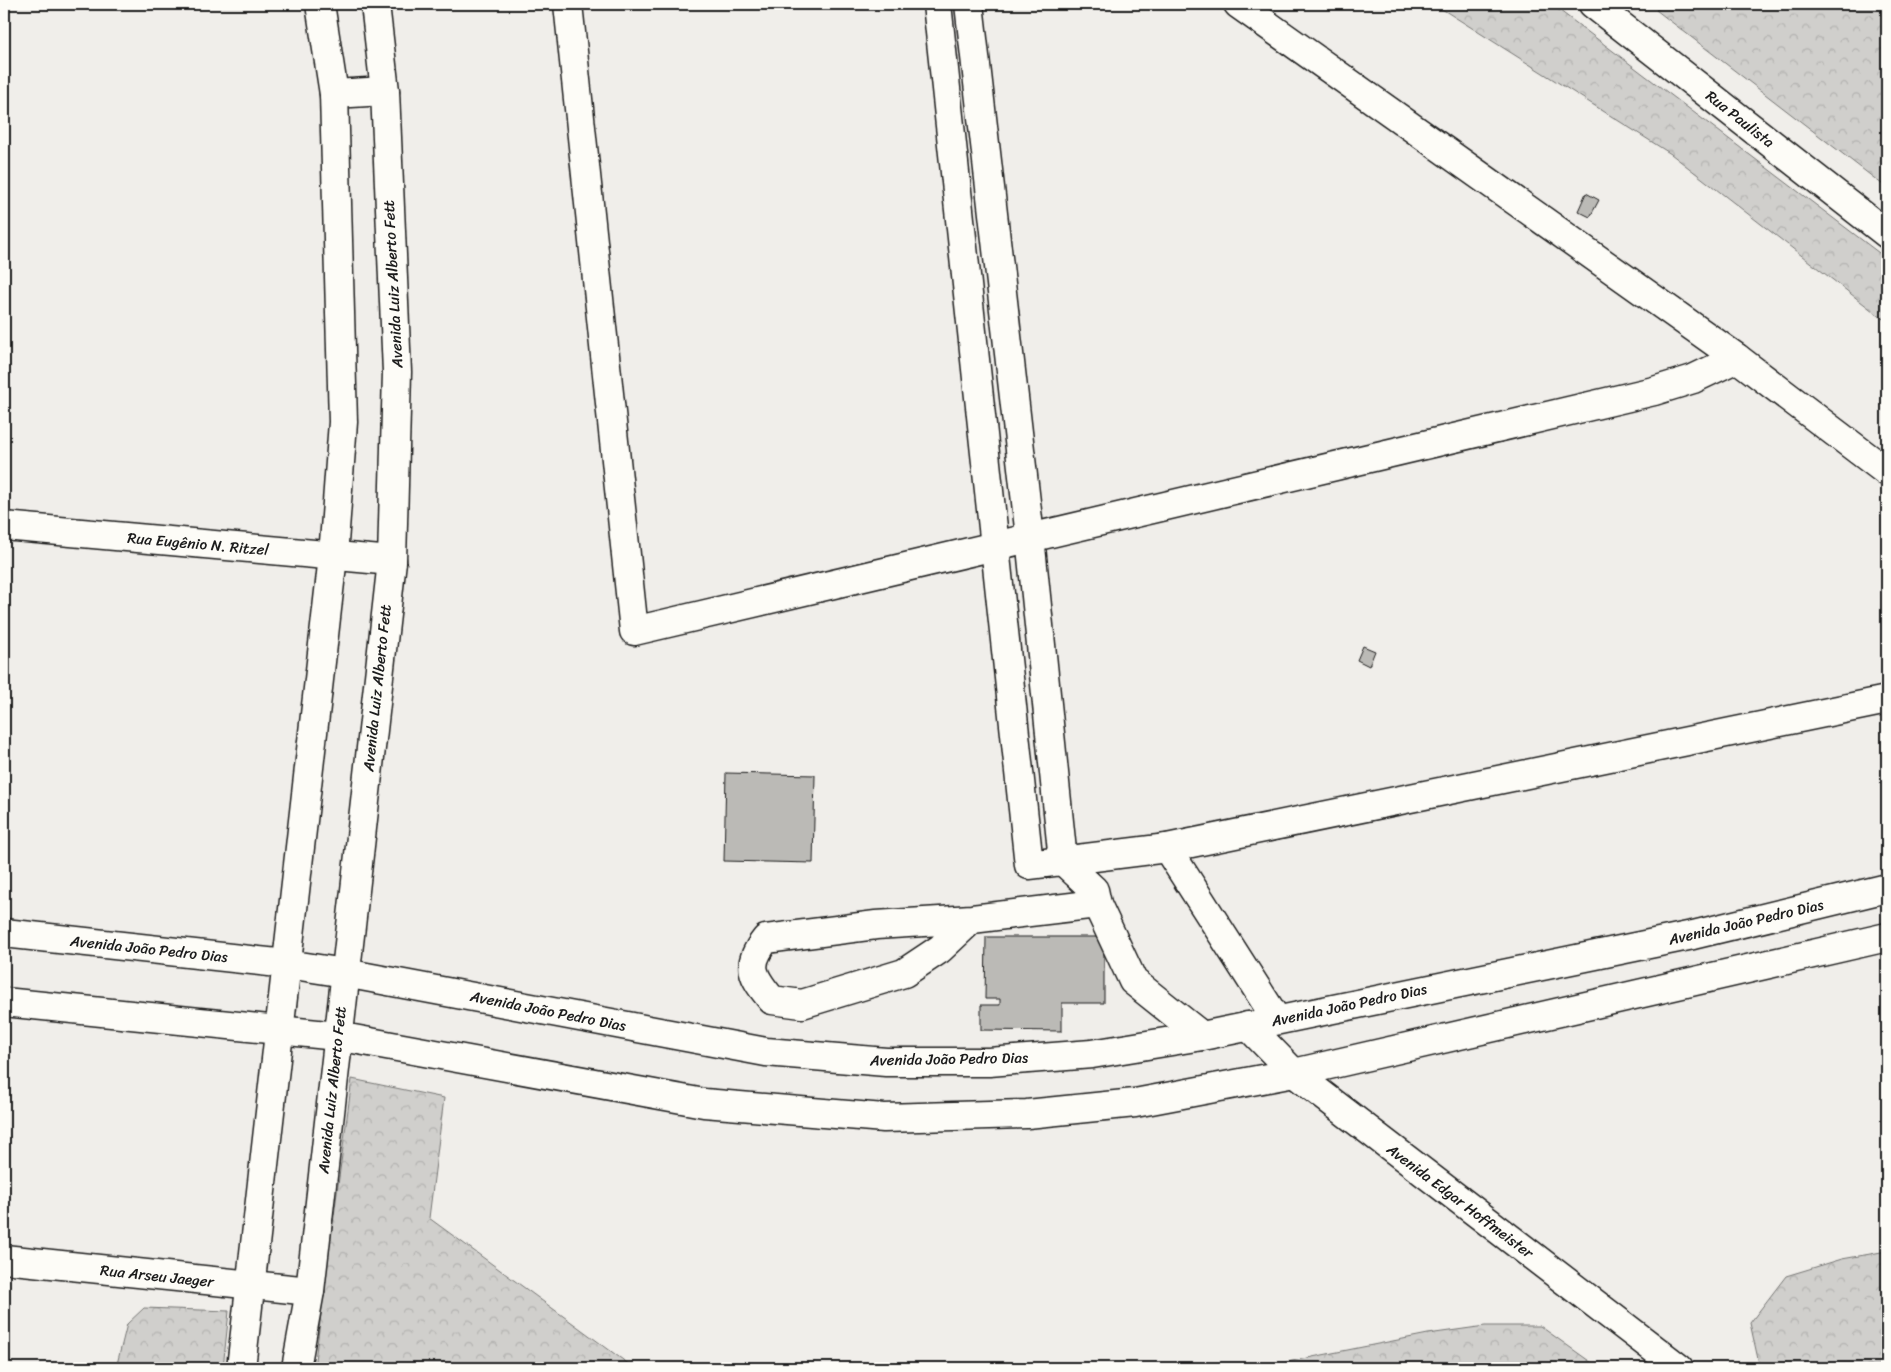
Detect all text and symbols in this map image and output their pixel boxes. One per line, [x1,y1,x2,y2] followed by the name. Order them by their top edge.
[1700,84,1781,155] street label: Rua Paulista
[376,199,410,370] street label: Avenida Luiz Alberto Fett
[126,525,270,563] street label: Rua Eugênio N. Ritzel
[355,602,399,774] street label: Avenida Luiz Alberto Fett
[1665,891,1827,953] street label: Avenida João Pedro Dias
[68,928,230,970] street label: Avenida João Pedro Dias
[1268,976,1430,1034] street label: Avenida João Pedro Dias
[467,983,629,1039] street label: Avenida João Pedro Dias
[310,1004,354,1176] street label: Avenida Luiz Alberto Fett
[869,1045,1029,1073] street label: Avenida João Pedro Dias
[1380,1136,1540,1266] street label: Avenida Edgar Hoffmeister
[99,1257,216,1295] street label: Rua Arseu Jaeger

